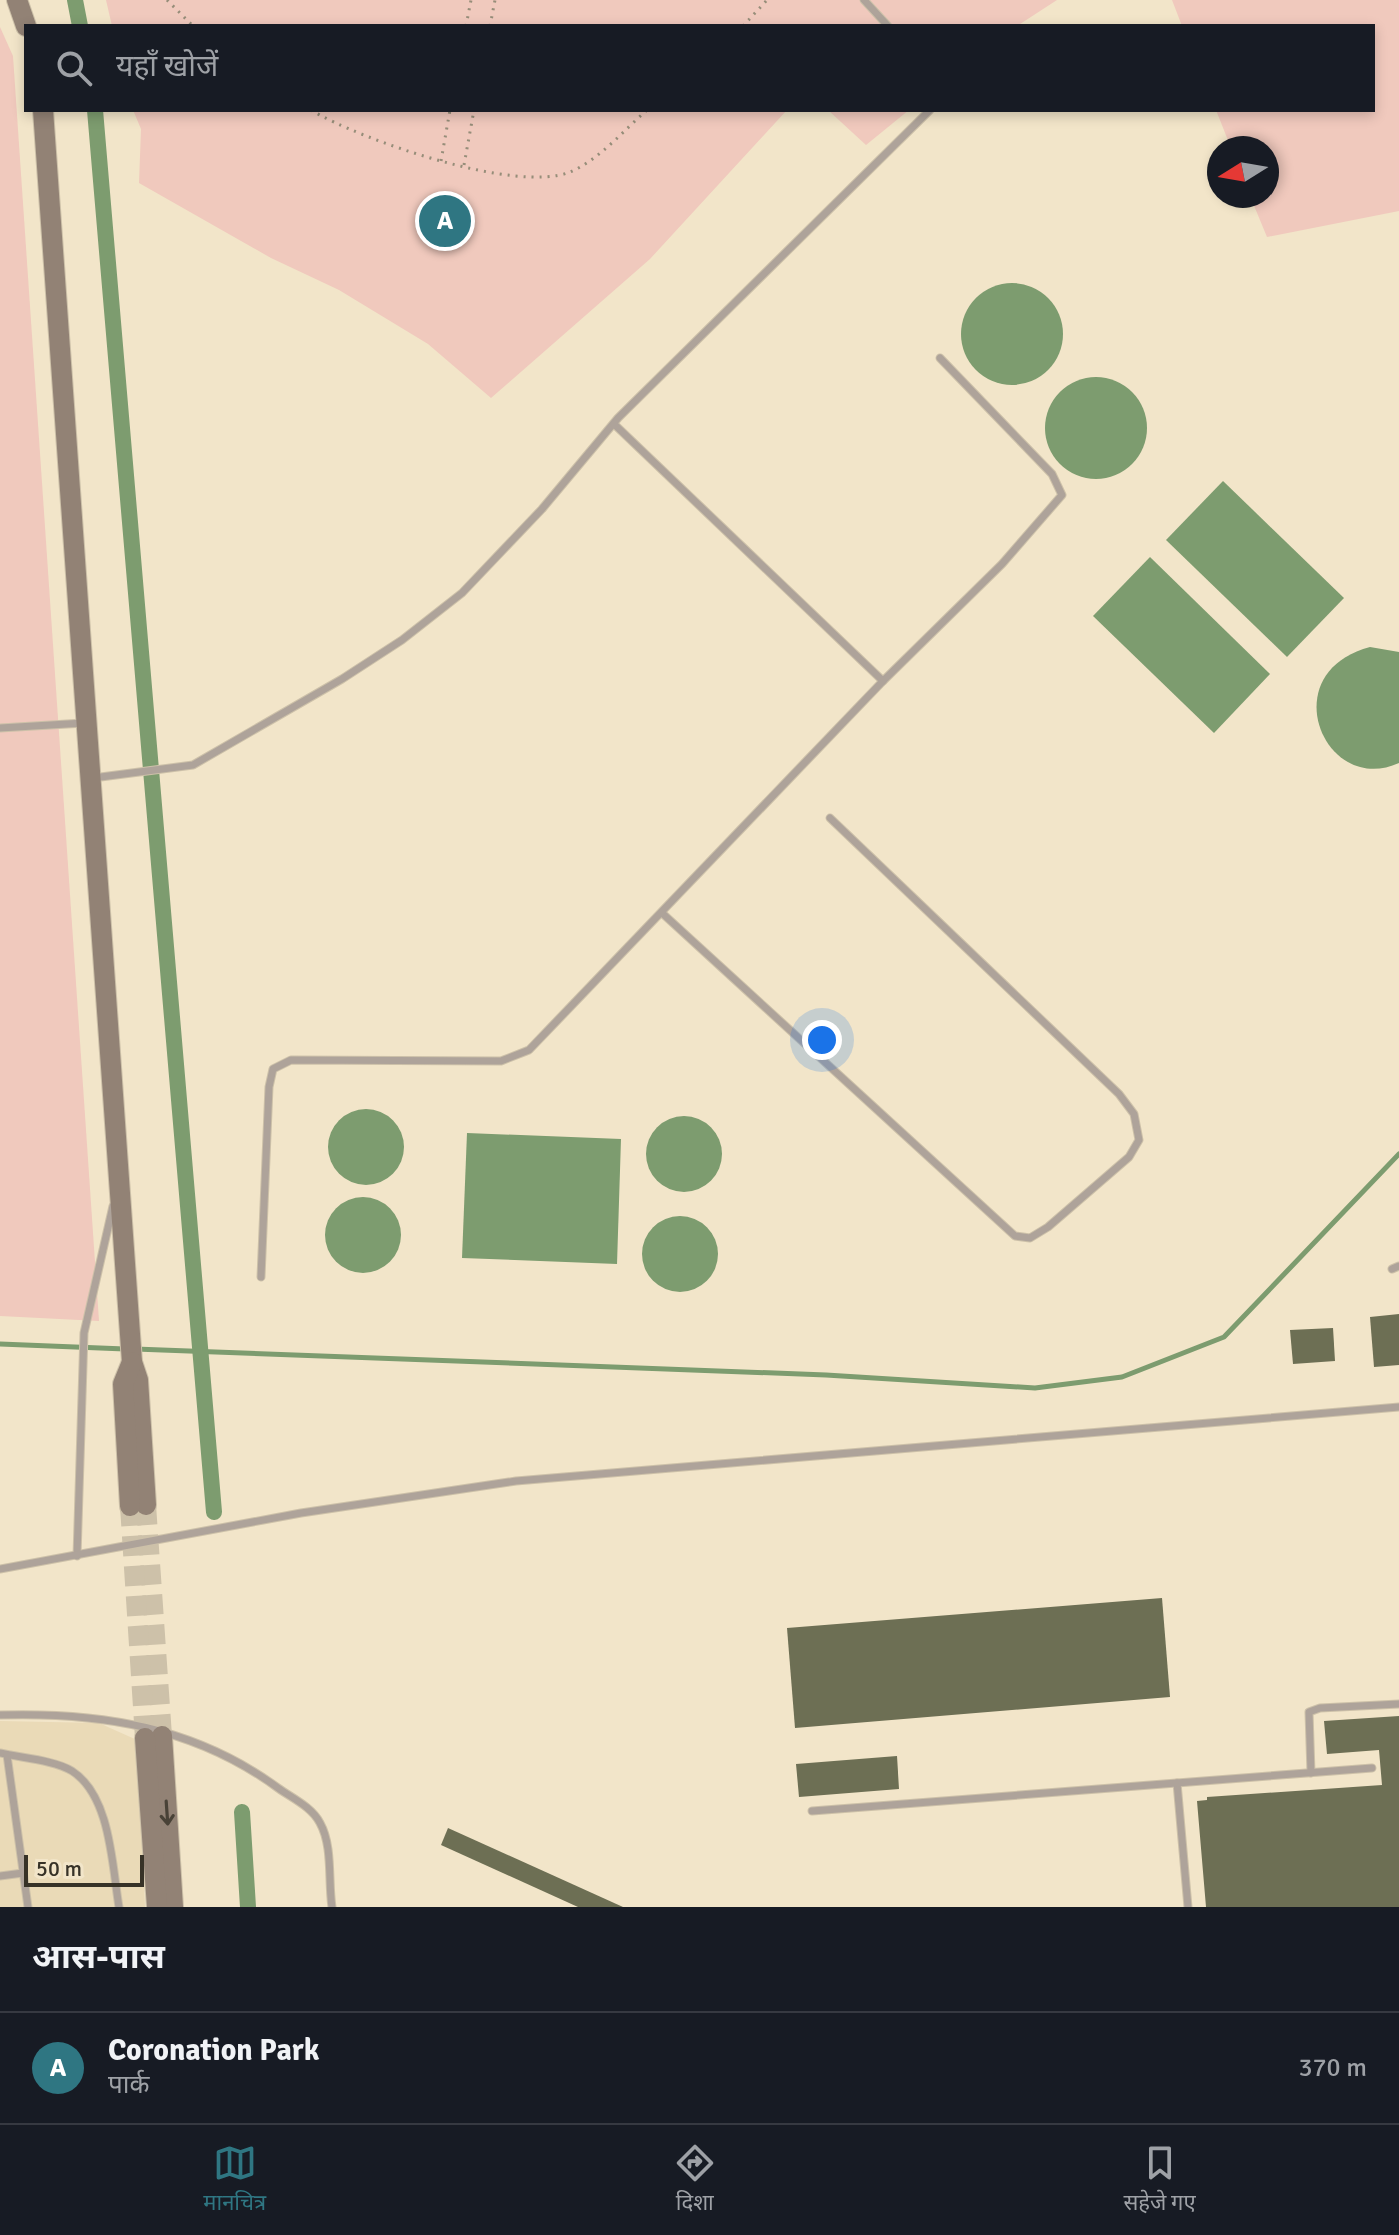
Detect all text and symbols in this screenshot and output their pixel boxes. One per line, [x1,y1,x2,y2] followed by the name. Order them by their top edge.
[24,24,1375,112] search box
[52,46,96,90] icon: search
[116,48,218,85] text: यहाँ खोजें
[1207,136,1279,208] north arrow
[419,191,471,251] pin: A
[802,1020,842,1060] your location
[160,1799,175,1826] one-way arrow
[24,1851,144,1887] scale bar
[36,1855,82,1882] text: 50 m
[32,1936,165,1978] text: आस-पास
[108,2032,319,2069] text: Coronation Park
[50,2052,66,2084] text: A
[1298,2052,1367,2084] text: 370 m
[108,2069,149,2101] text: पार्क
[203,2141,266,2219] tab: मानचित्र
[673,2141,717,2219] tab: दिशा
[1123,2141,1196,2219] tab: सहेजे गए

